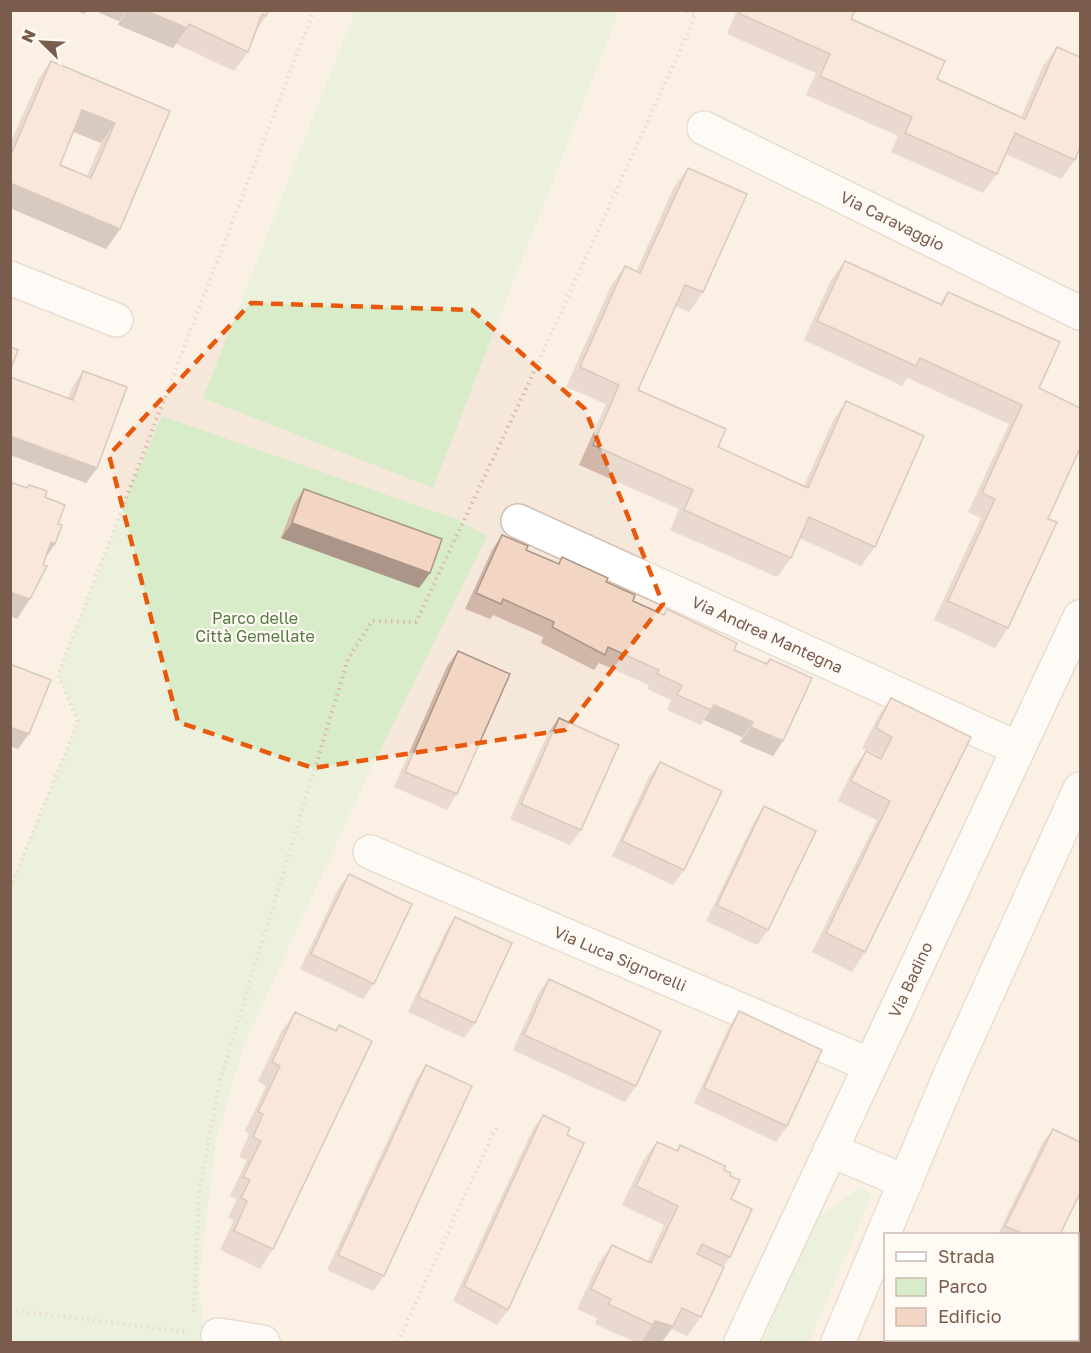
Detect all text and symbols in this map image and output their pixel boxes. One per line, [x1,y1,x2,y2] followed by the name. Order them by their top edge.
[12,12,72,72] north arrow
[17,26,40,46] text: N
[837,187,948,255] street label: Via Caravaggio
[689,591,846,677] street label: Via Andrea Mantegna
[195,608,315,646] park label: Parco delle Città Gemellate
[551,922,690,996] street label: Via Luca Signorelli
[884,939,937,1021] street label: Via Badino
[884,1233,1079,1341] legend
[938,1245,995,1267] text: Strada
[938,1275,987,1297] text: Parco
[938,1305,1002,1327] text: Edificio

